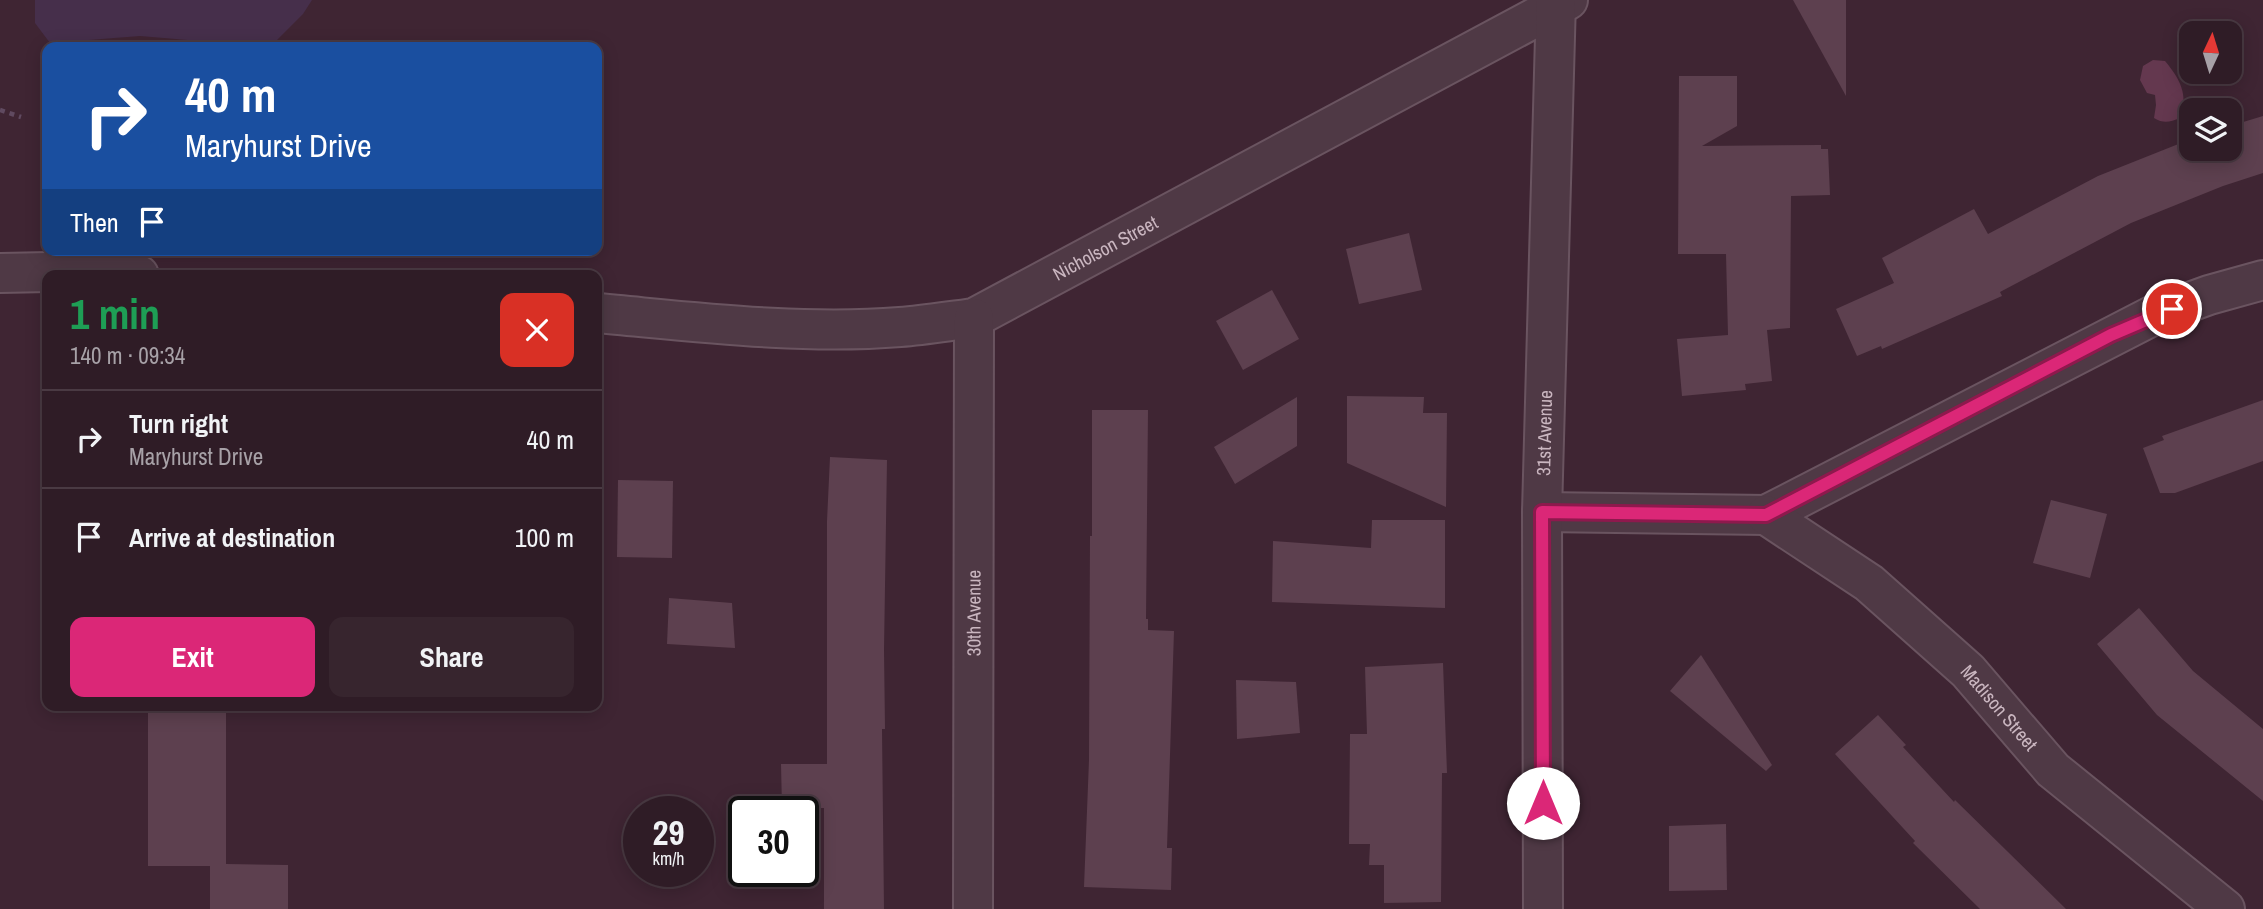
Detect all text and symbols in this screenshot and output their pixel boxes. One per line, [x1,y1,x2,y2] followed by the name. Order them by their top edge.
[2179,21,2242,84] north arrow
[2179,21,2242,161] map controls
[185,61,277,127] text: 40 m
[70,70,161,161] icon: right
[2179,98,2242,161] button: layers
[185,124,372,167] text: Maryhurst Drive
[133,203,171,241] icon: arrive
[70,205,119,240] text: Then
[1048,209,1163,286] street label: Nicholson Street
[2142,279,2202,339] pin
[70,286,160,342] text: 1 min
[2153,290,2191,328] icon: arrive
[500,293,574,367] button: close
[70,340,185,371] text: 140 m · 09:34
[1530,390,1558,476] street label: 31st Avenue
[129,406,228,441] text: Turn right
[70,420,108,458] icon: right
[527,422,574,457] text: 40 m
[129,441,263,472] text: Maryhurst Drive
[70,518,108,556] icon: arrive
[129,520,335,555] text: Arrive at destination
[515,520,574,555] text: 100 m
[960,570,987,656] street label: 30th Avenue
[70,617,315,697] button: Exit
[329,617,574,697] button: Share
[1955,659,2044,757] street label: Madison Street
[1506,766,1580,840] position arrow
[728,796,819,887] speed limit sign: 30
[653,809,684,856] text: 29
[653,846,685,871] text: km/h

